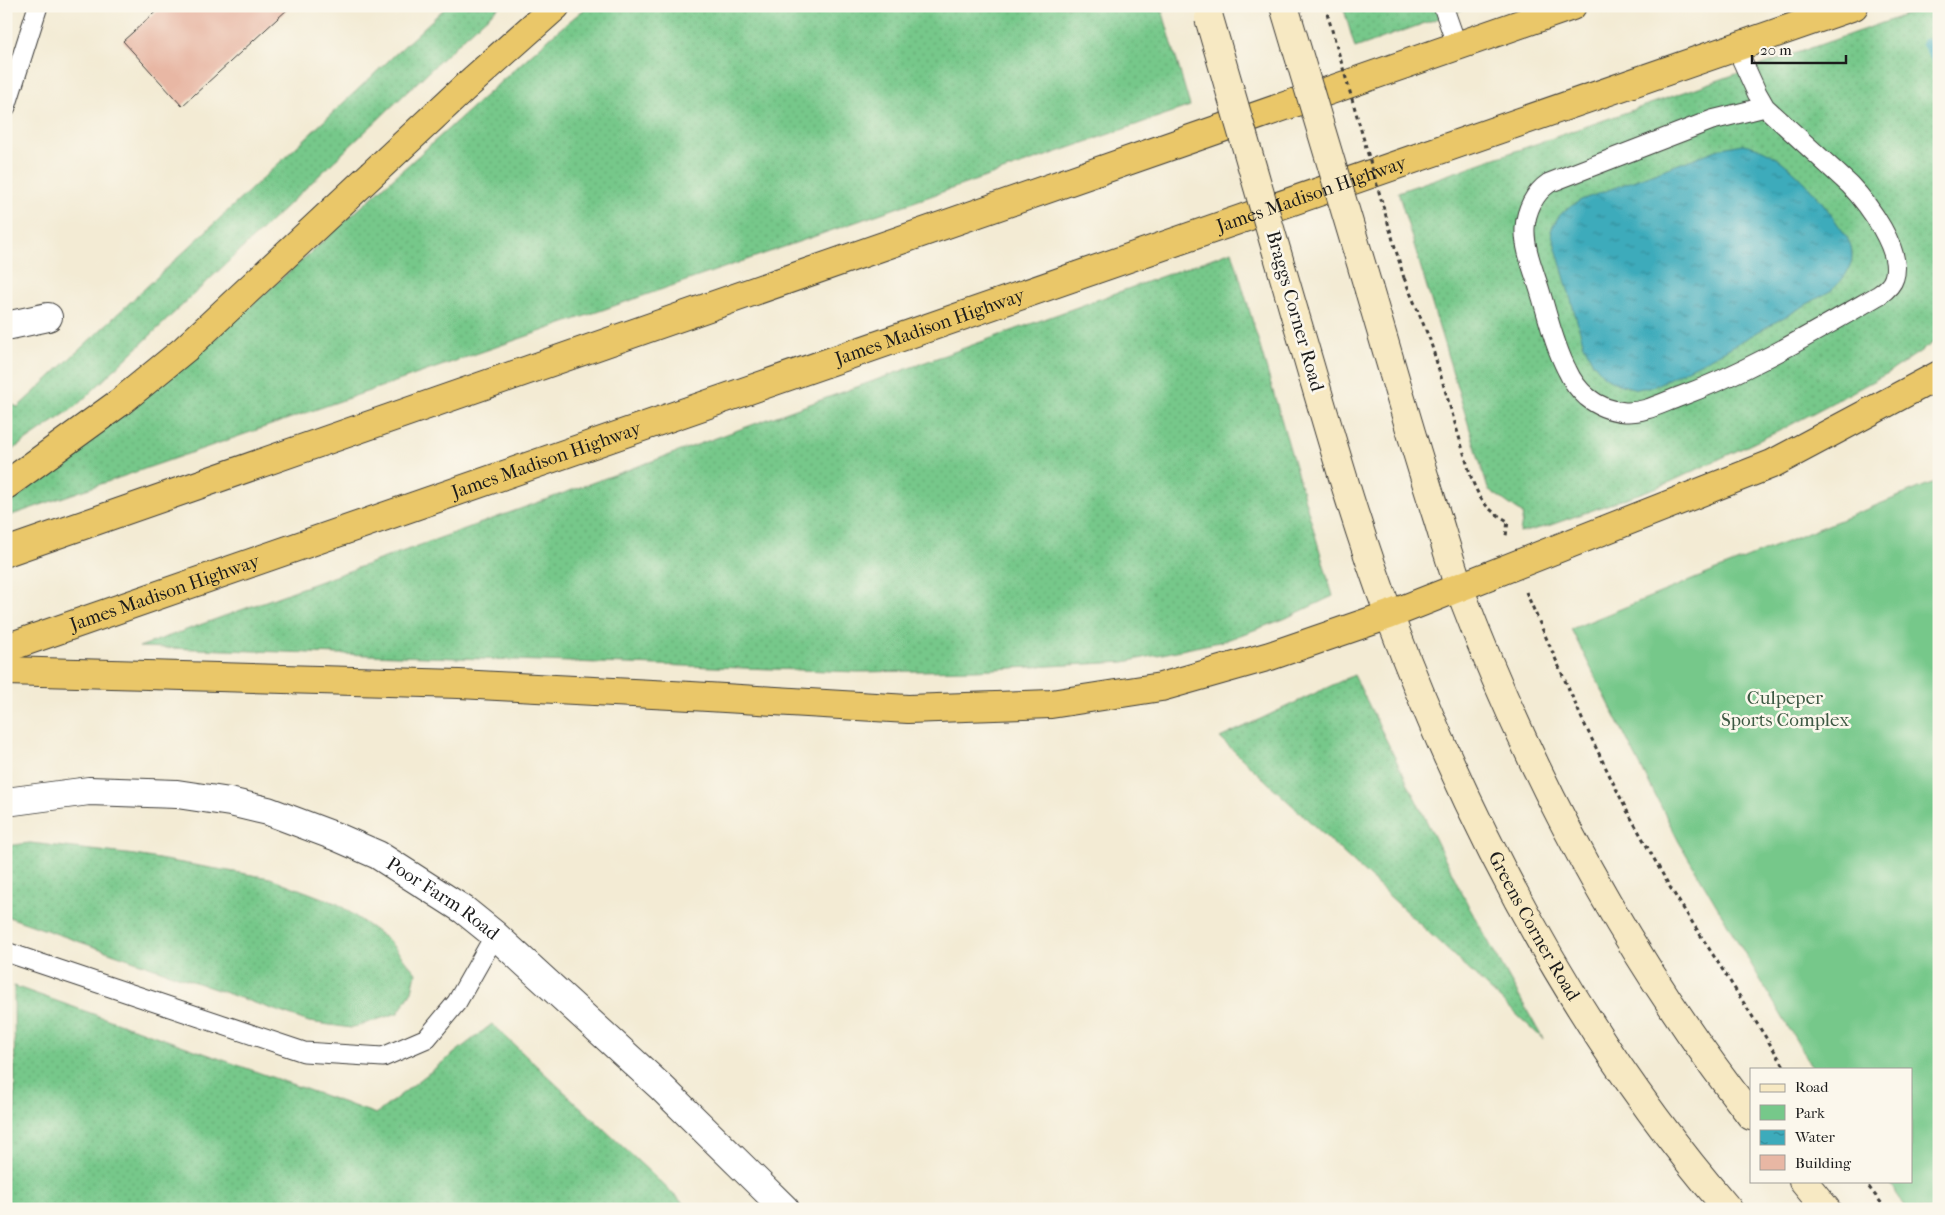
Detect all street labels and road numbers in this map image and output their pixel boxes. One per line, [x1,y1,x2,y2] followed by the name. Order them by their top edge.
[1212,151,1410,238] street label: James Madison Highway
[1262,228,1329,394] street label: Braggs Corner Road
[830,284,1028,371] street label: James Madison Highway
[447,417,645,504] street label: James Madison Highway
[65,550,263,637] street label: James Madison Highway
[1483,848,1585,1005] street label: Greens Corner Road
[382,852,504,945] street label: Poor Farm Road

